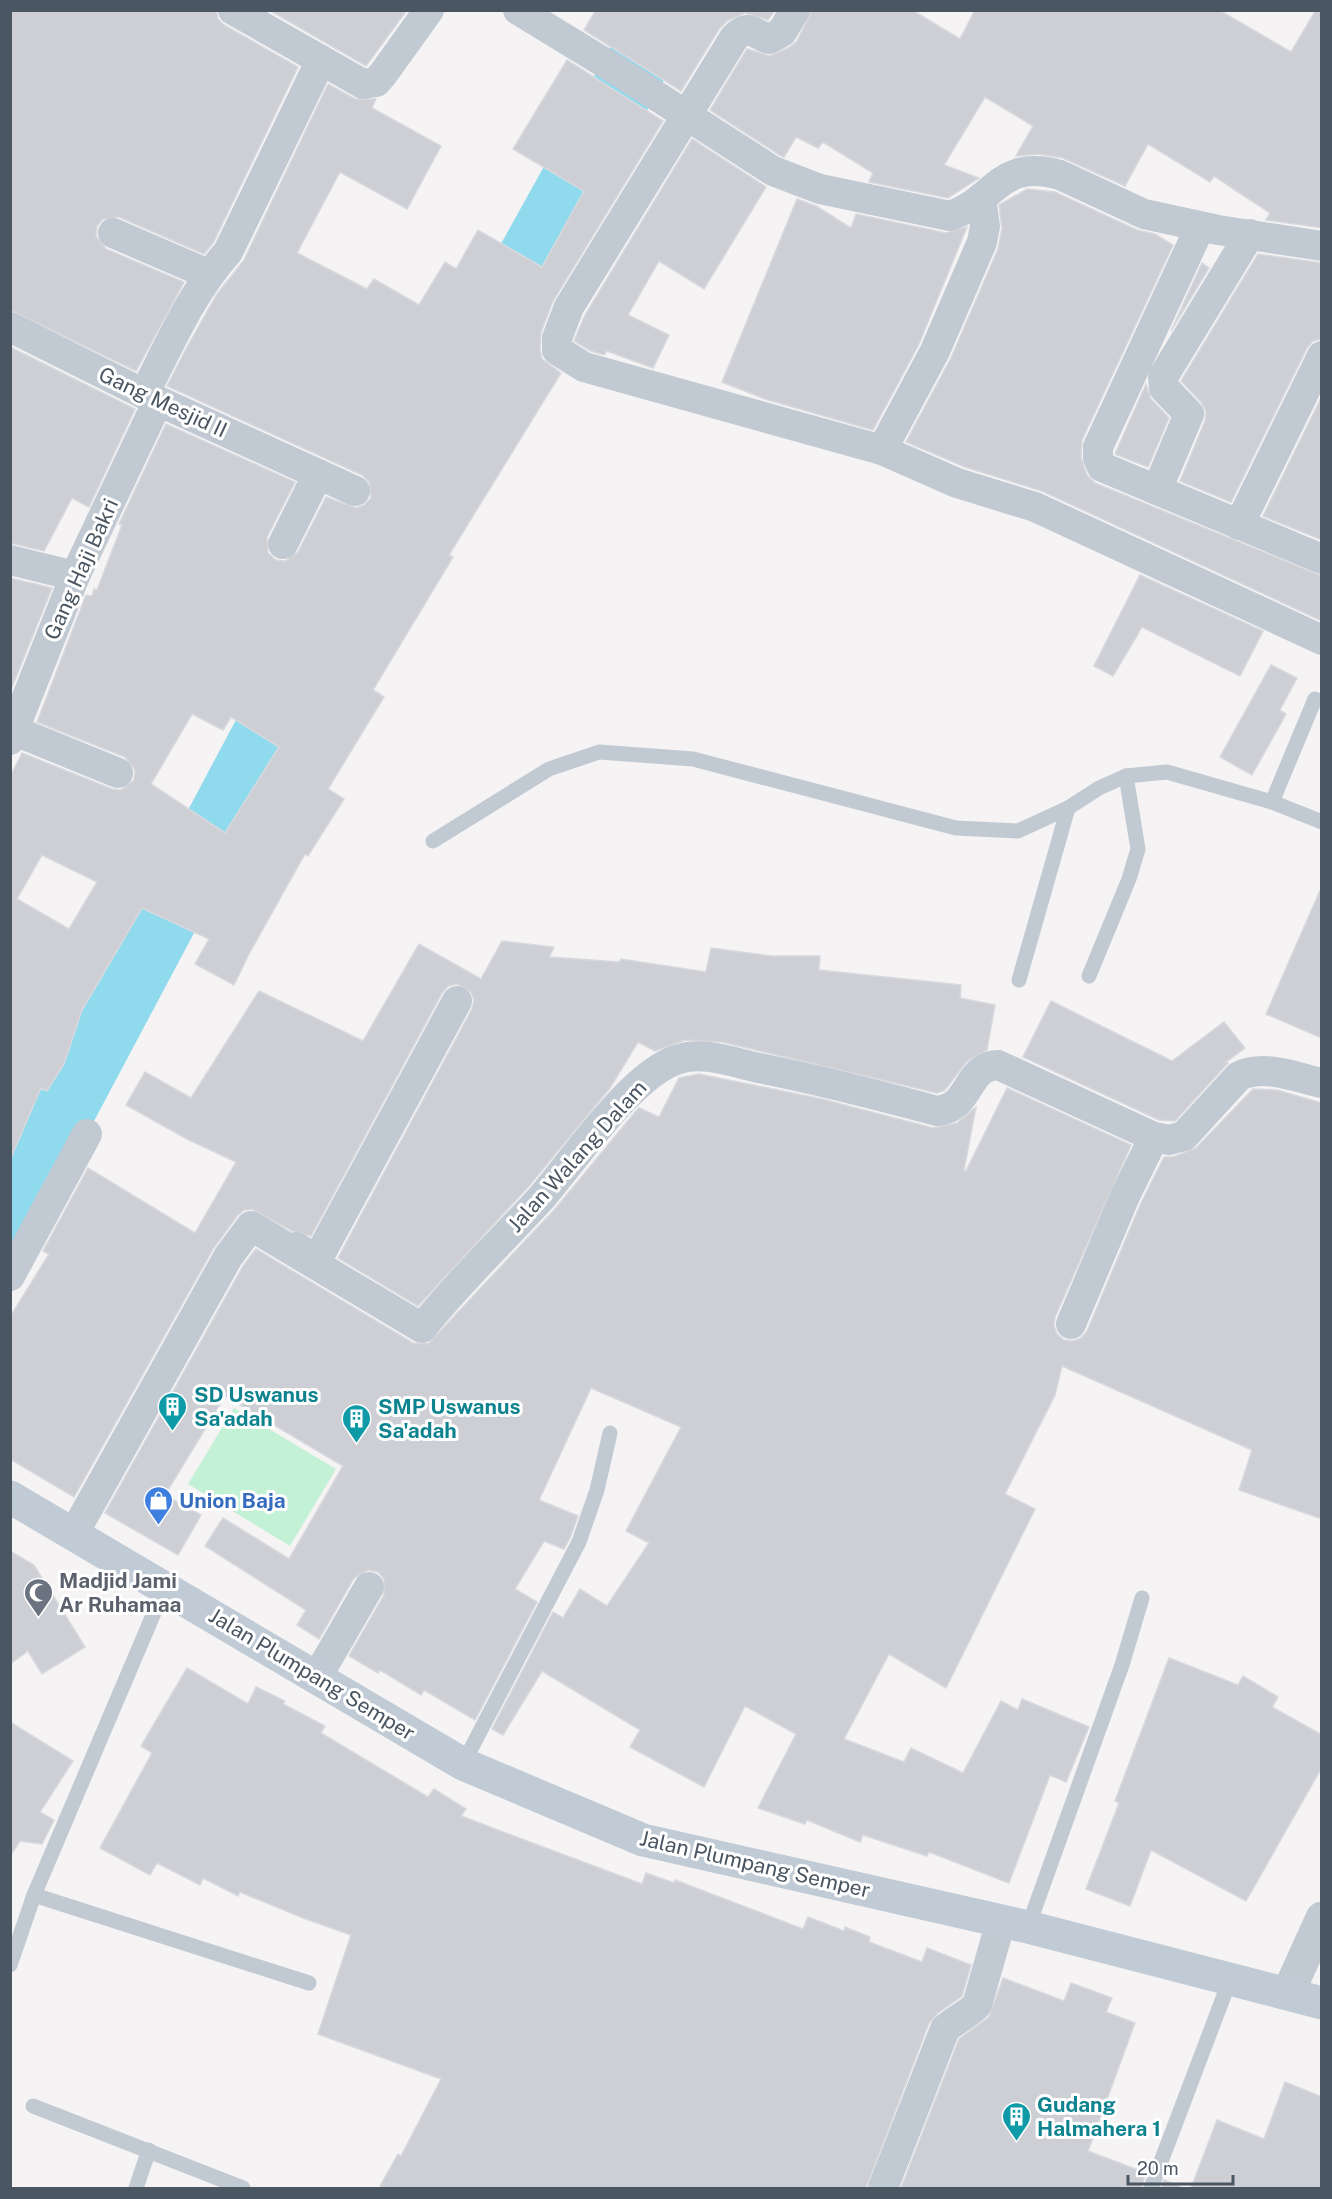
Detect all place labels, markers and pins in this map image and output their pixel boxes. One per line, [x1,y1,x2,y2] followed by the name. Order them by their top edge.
[194,1382,319,1431] place label: SD Uswanus Sa'adah
[157,1390,189,1432] building icon: SD Uswanus Sa'adah
[378,1394,520,1443] place label: SMP Uswanus Sa'adah
[341,1402,373,1444] building icon: SMP Uswanus Sa'adah
[142,1484,174,1526] shop icon: Union Baja
[179,1488,286,1513] place label: Union Baja
[59,1568,181,1617] place label: Madjid Jami Ar Ruhamaa
[22,1576,54,1618] mosque icon: Madjid Jami Ar Ruhamaa
[1037,2092,1161,2141] place label: Gudang Halmahera 1
[1000,2100,1032,2142] building icon: Gudang Halmahera 1

